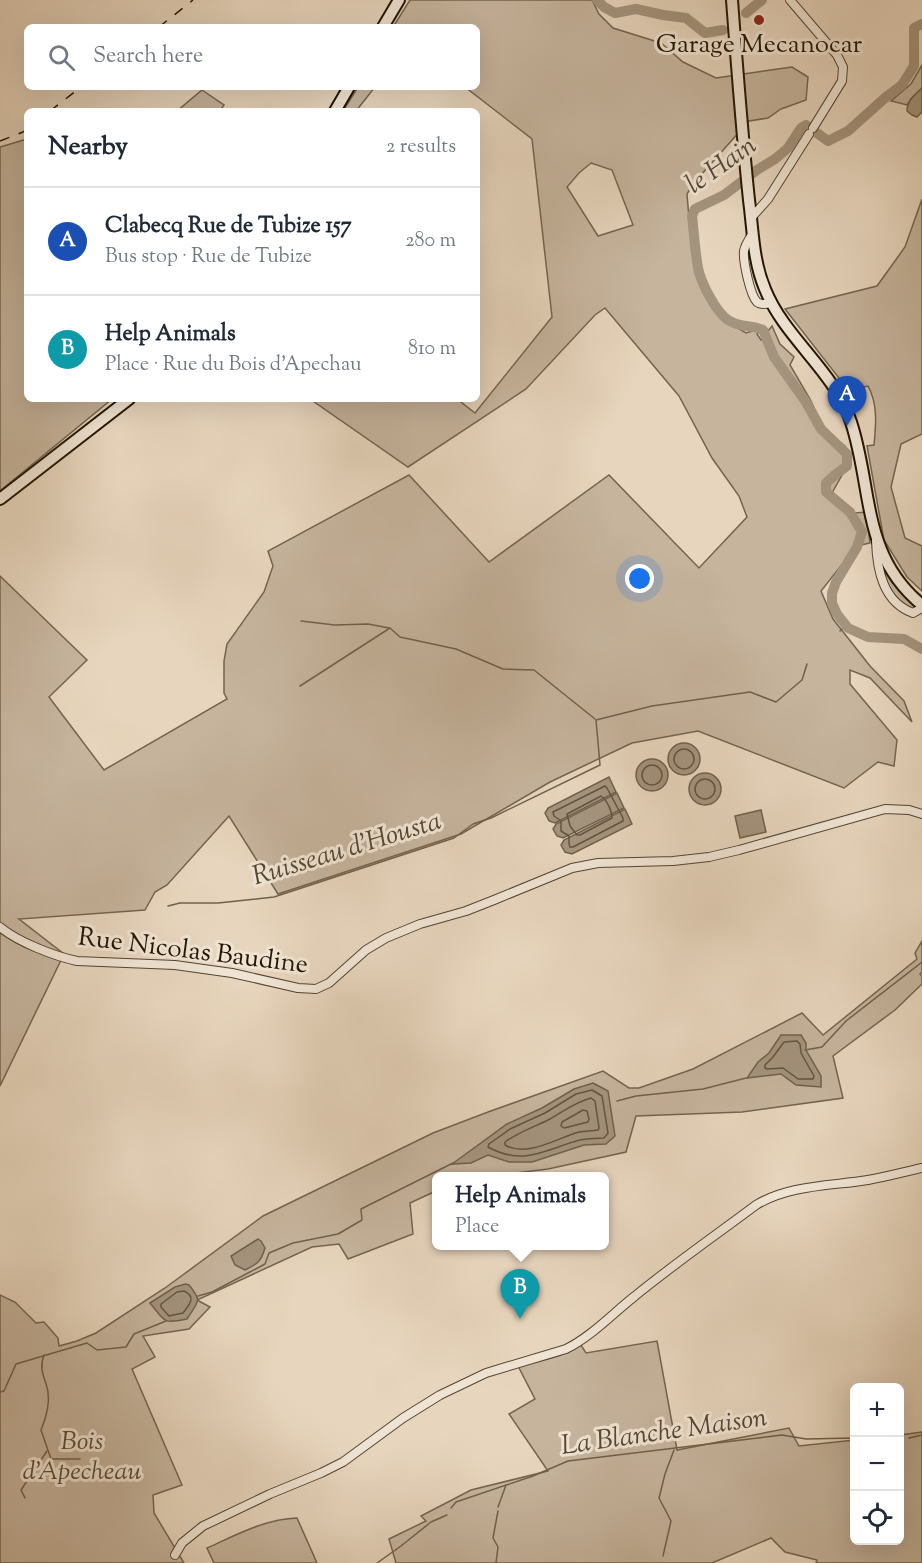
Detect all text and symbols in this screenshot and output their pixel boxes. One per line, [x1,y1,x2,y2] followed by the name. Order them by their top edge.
[752,13,766,27] marker: Garage Mecanocar
[24,24,480,90] search box
[656,27,862,64] place label: Garage Mecanocar
[45,41,78,74] icon: search
[93,41,203,73] text: Search here
[679,127,765,205] water label: le Hain
[48,129,128,166] text: Nearby
[386,133,456,162] text: 2 results
[105,211,352,243] text: Clabecq Rue de Tubize 157
[59,227,76,256] text: A
[405,227,456,256] text: 280 m
[105,243,312,272] text: Bus stop · Rue de Tubize
[105,319,236,351] text: Help Animals
[61,335,74,364] text: B
[408,335,456,364] text: 810 m
[105,351,362,380] text: Place · Rue du Bois d'Apechau
[828,376,866,426] pin: A
[625,564,654,593] your location
[248,803,446,897] water label: Ruisseau d'Housta
[76,920,310,984] street label: Rue Nicolas Baudine
[432,1172,609,1250] popup
[455,1181,586,1213] text: Help Animals
[455,1213,499,1242] text: Place
[500,1270,540,1319] pin: B
[850,1383,904,1545] map controls
[850,1383,904,1437] button: +
[558,1399,770,1467] water label: La Blanche Maison
[23,1424,142,1491] park label: Bois d'Apecheau
[850,1437,904,1491] button: −
[850,1491,904,1545] button: locate

